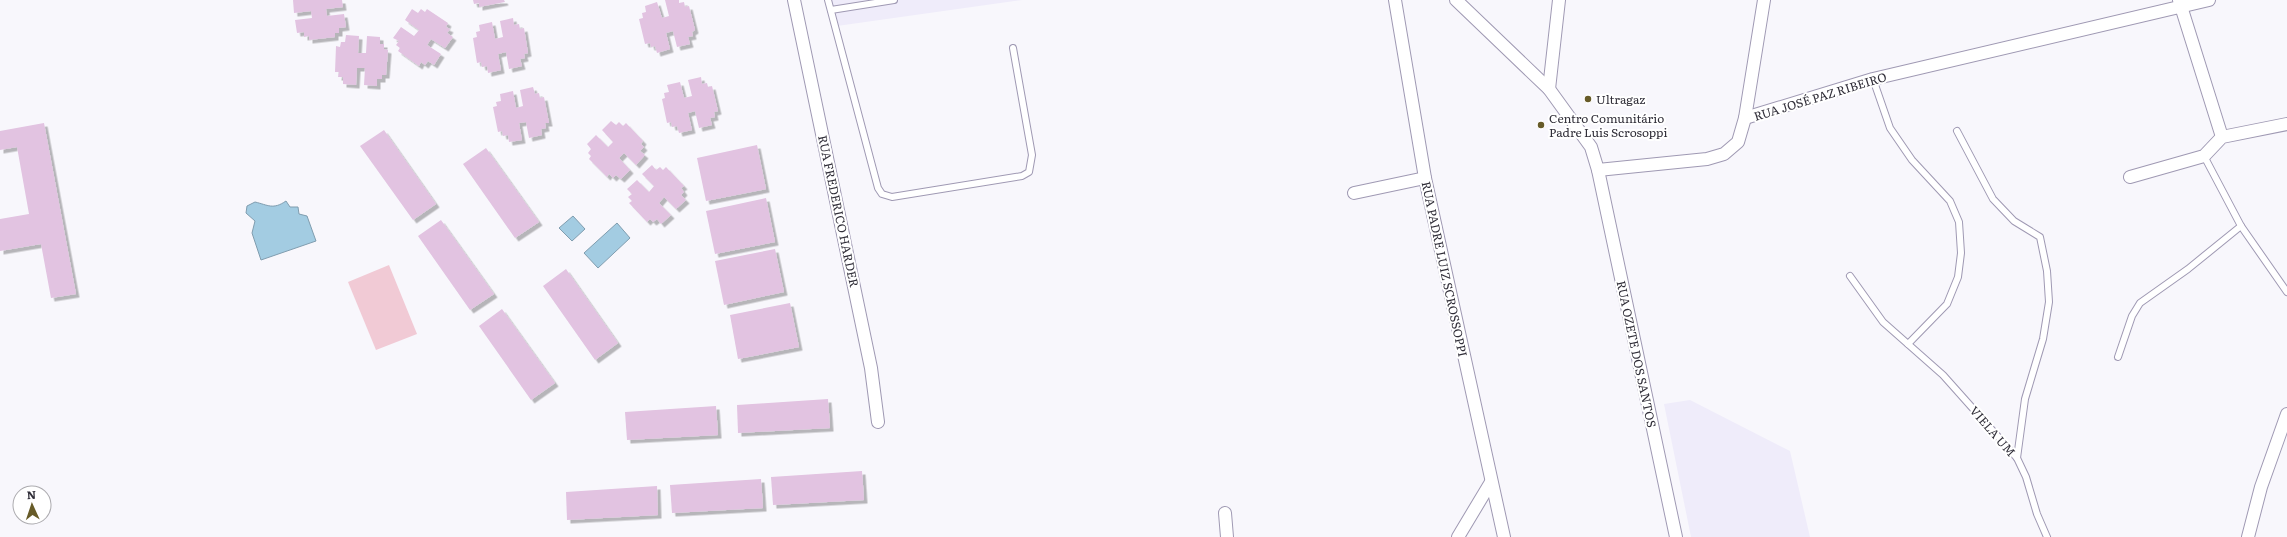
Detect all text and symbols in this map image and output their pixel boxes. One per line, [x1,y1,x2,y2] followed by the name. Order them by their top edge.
[1751,67,1889,125] street label: RUA JOSÉ PAZ RIBEIRO
[1596,90,1645,108] place label: Ultragaz
[1583,94,1593,104] marker: Ultragaz
[1549,109,1668,141] place label: Centro Comunitário Padre Luis Scrosoppi
[1536,120,1546,130] marker: Centro Comunitário Padre Luis Scrosoppi
[814,133,864,289] street label: RUA FREDERICO HARDER
[1418,180,1472,359] street label: RUA PADRE LUIZ SCROSSOPPI
[1613,279,1661,429] street label: RUA OZETE DOS SANTOS
[1966,402,2020,460] street label: VIELA UM
[12,485,52,525] north arrow
[26,486,36,502] text: N

